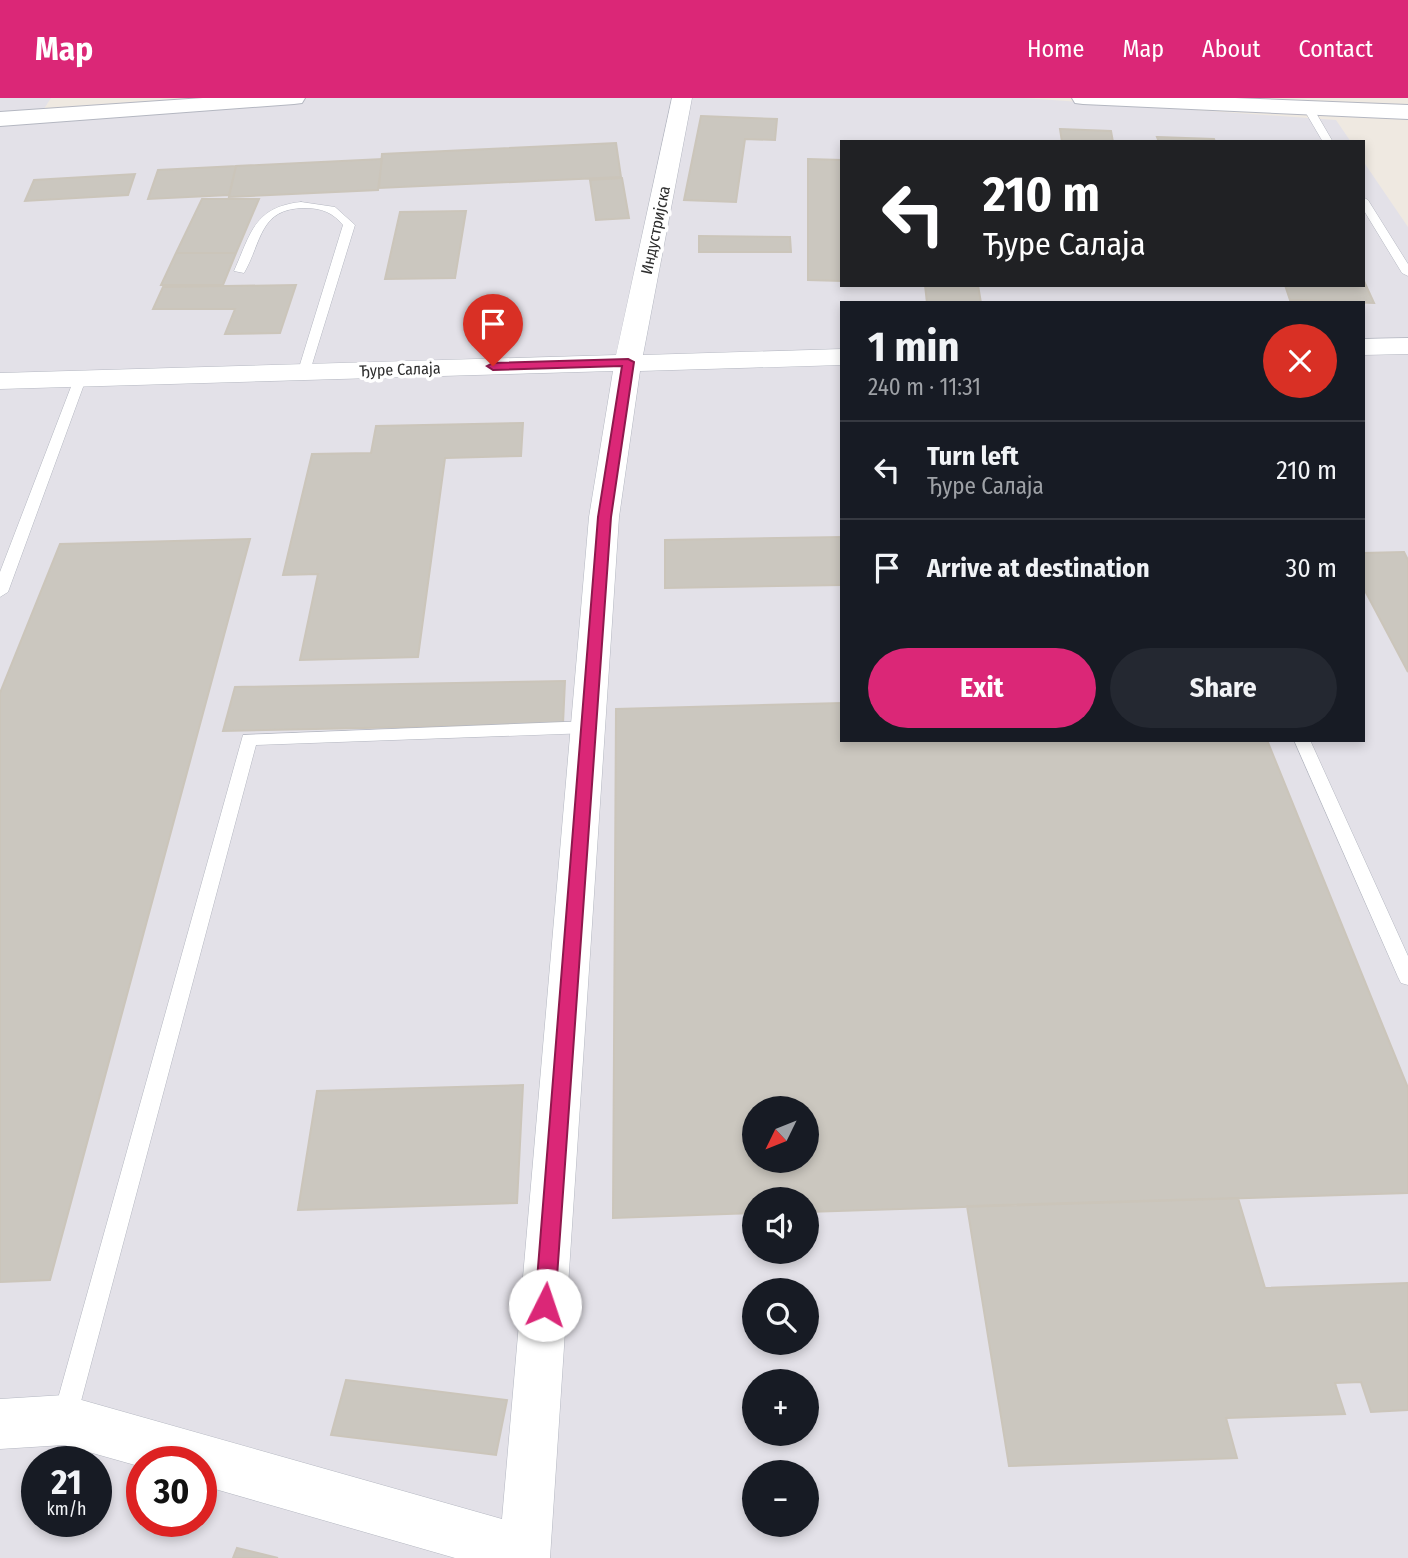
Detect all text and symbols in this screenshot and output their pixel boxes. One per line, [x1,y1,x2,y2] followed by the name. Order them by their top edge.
[35,29,93,69] text: Map
[1027,35,1084,63] text: Home
[1122,35,1164,63] text: Map
[1202,35,1260,63] text: About
[1298,35,1373,63] text: Contact
[983,165,1100,224] text: 210 m
[868,168,959,259] icon: left
[637,184,674,276] street label: Индустријска
[983,225,1146,263] text: Ђуре Салаја
[463,294,523,366] pin
[474,305,512,343] icon: arrive
[868,322,959,372] text: 1 min
[1263,324,1337,398] button: close
[359,359,441,380] street label: Ђуре Салаја
[868,373,981,401] text: 240 m · 11:31
[927,441,1019,472] text: Turn left
[868,451,906,489] icon: left
[1276,455,1337,486] text: 210 m
[927,472,1044,500] text: Ђуре Салаја
[868,549,906,587] icon: arrive
[927,553,1150,584] text: Arrive at destination
[1286,553,1337,584] text: 30 m
[868,648,1096,728] button: Exit
[1110,648,1337,728] button: Share
[742,1096,819,1172] north arrow
[742,1096,819,1537] map controls
[742,1187,819,1264] button: sound
[508,1268,582,1342] position arrow
[742,1278,819,1355] button: search
[742,1369,819,1446] button: +
[126,1446,217,1537] speed limit sign: 30
[742,1460,819,1537] button: −
[51,1461,82,1503] text: 21
[46,1498,87,1520] text: km/h

